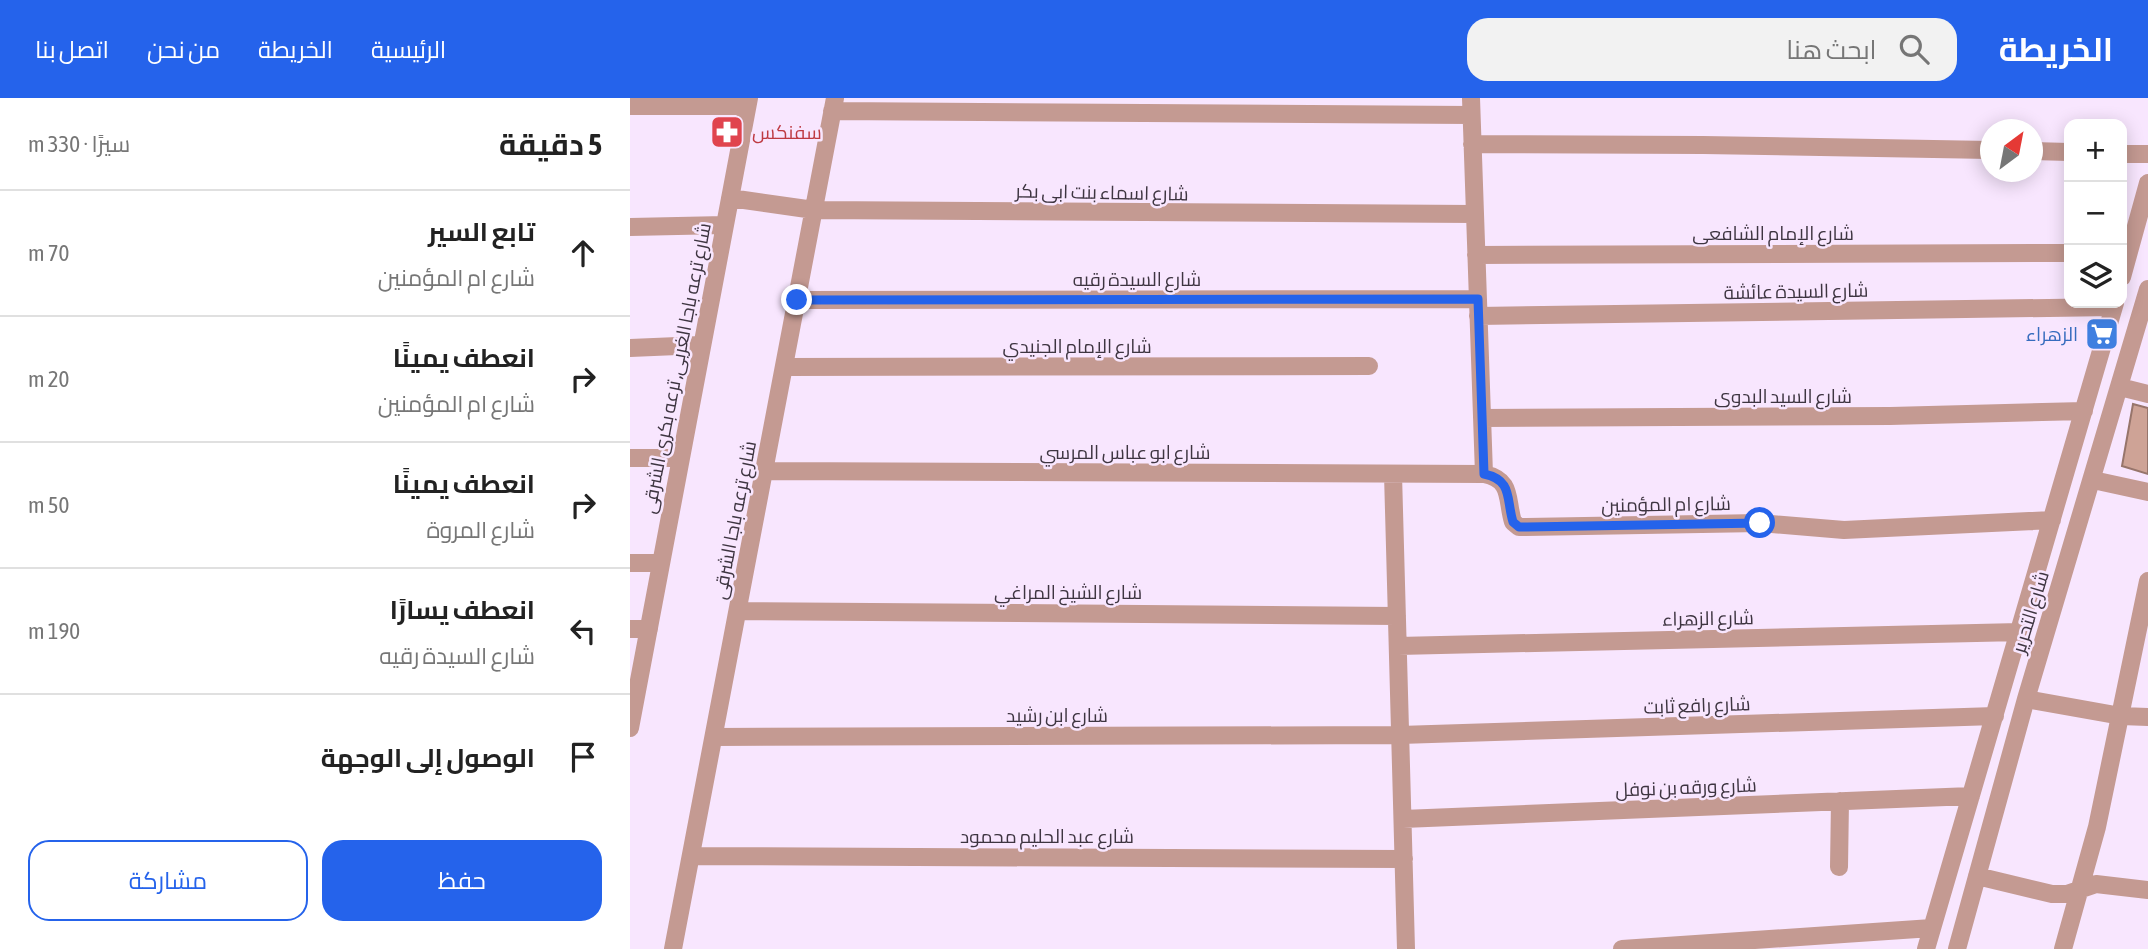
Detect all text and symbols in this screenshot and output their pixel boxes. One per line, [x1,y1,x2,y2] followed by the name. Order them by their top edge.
[1467,18,1957,81] search box
[1895,30,1933,68] icon: search
[1999,30,2113,68] text: الخريطة
[1786,35,1877,65] text: ابحث هنا
[35,36,109,63] text: اتصل بنا
[147,36,220,63] text: من نحن
[258,36,333,63] text: الخريطة
[371,36,446,63] text: الرئيسية
[708,113,746,151] pharmacy icon: سفنكس
[1980,119,2043,182] north arrow
[2064,119,2127,308] map controls
[2064,119,2127,182] button: +
[752,121,822,144] place label: سفنكس
[499,127,602,161] text: 5 دقيقة
[28,131,130,157] text: سيرًا · 330 m
[1014,179,1189,208] street label: شارع اسماء بنت ابى بكر
[2064,182,2127,245] button: −
[428,217,535,247] text: تابع السير
[637,221,718,516] street label: شارع ترعه باجا الغربى, ترعه بكرى الشرقى
[1692,222,1854,247] street label: شارع الإمام الشافعى
[564,234,602,272] icon: ahead
[28,240,69,266] text: 70 m
[2064,245,2127,308] button: layers
[378,265,535,291] text: شارع ام المؤمنين
[1073,268,1201,293] street label: شارع السيدة رقيه
[1723,279,1869,306] street label: شارع السيدة عائشة
[781,284,812,315] route end
[2083,315,2121,353] supermarket icon: الزهراء
[2026,323,2078,346] place label: الزهراء
[1002,335,1152,361] street label: شارع الإمام الجنيدي
[393,343,535,373] text: انعطف يمينًا
[564,360,602,398] icon: right
[28,366,69,392] text: 20 m
[1714,385,1852,410] street label: شارع السيد البدوى
[378,391,535,417] text: شارع ام المؤمنين
[708,439,763,602] street label: شارع ترعه باجا الشرقى
[1040,441,1210,467] street label: شارع ابو عباس المرسي
[393,469,535,499] text: انعطف يمينًا
[564,486,602,524] icon: right
[28,492,69,518] text: 50 m
[1601,492,1731,519] street label: شارع ام المؤمنين
[1744,507,1775,538] route start
[426,517,535,543] text: شارع المروة
[2007,568,2056,658] street label: شارع التحرير
[994,581,1142,607] street label: شارع الشيخ المراغي
[390,595,535,625] text: انعطف يسارًا
[1662,606,1754,633] street label: شارع الزهراء
[564,612,602,650] icon: left
[28,618,80,644] text: 190 m
[379,643,535,669] text: شارع السيدة رقيه
[1643,692,1751,721] street label: شارع رافع ثابت
[1006,704,1108,729] street label: شارع ابن رشيد
[564,738,602,776] icon: arrive
[321,743,535,773] text: الوصول إلى الوجهة
[1615,774,1757,803] street label: شارع ورقه بن نوفل
[960,825,1134,850] street label: شارع عبد الحليم محمود
[28,840,308,921] button: مشاركة
[322,840,602,921] button: حفظ

